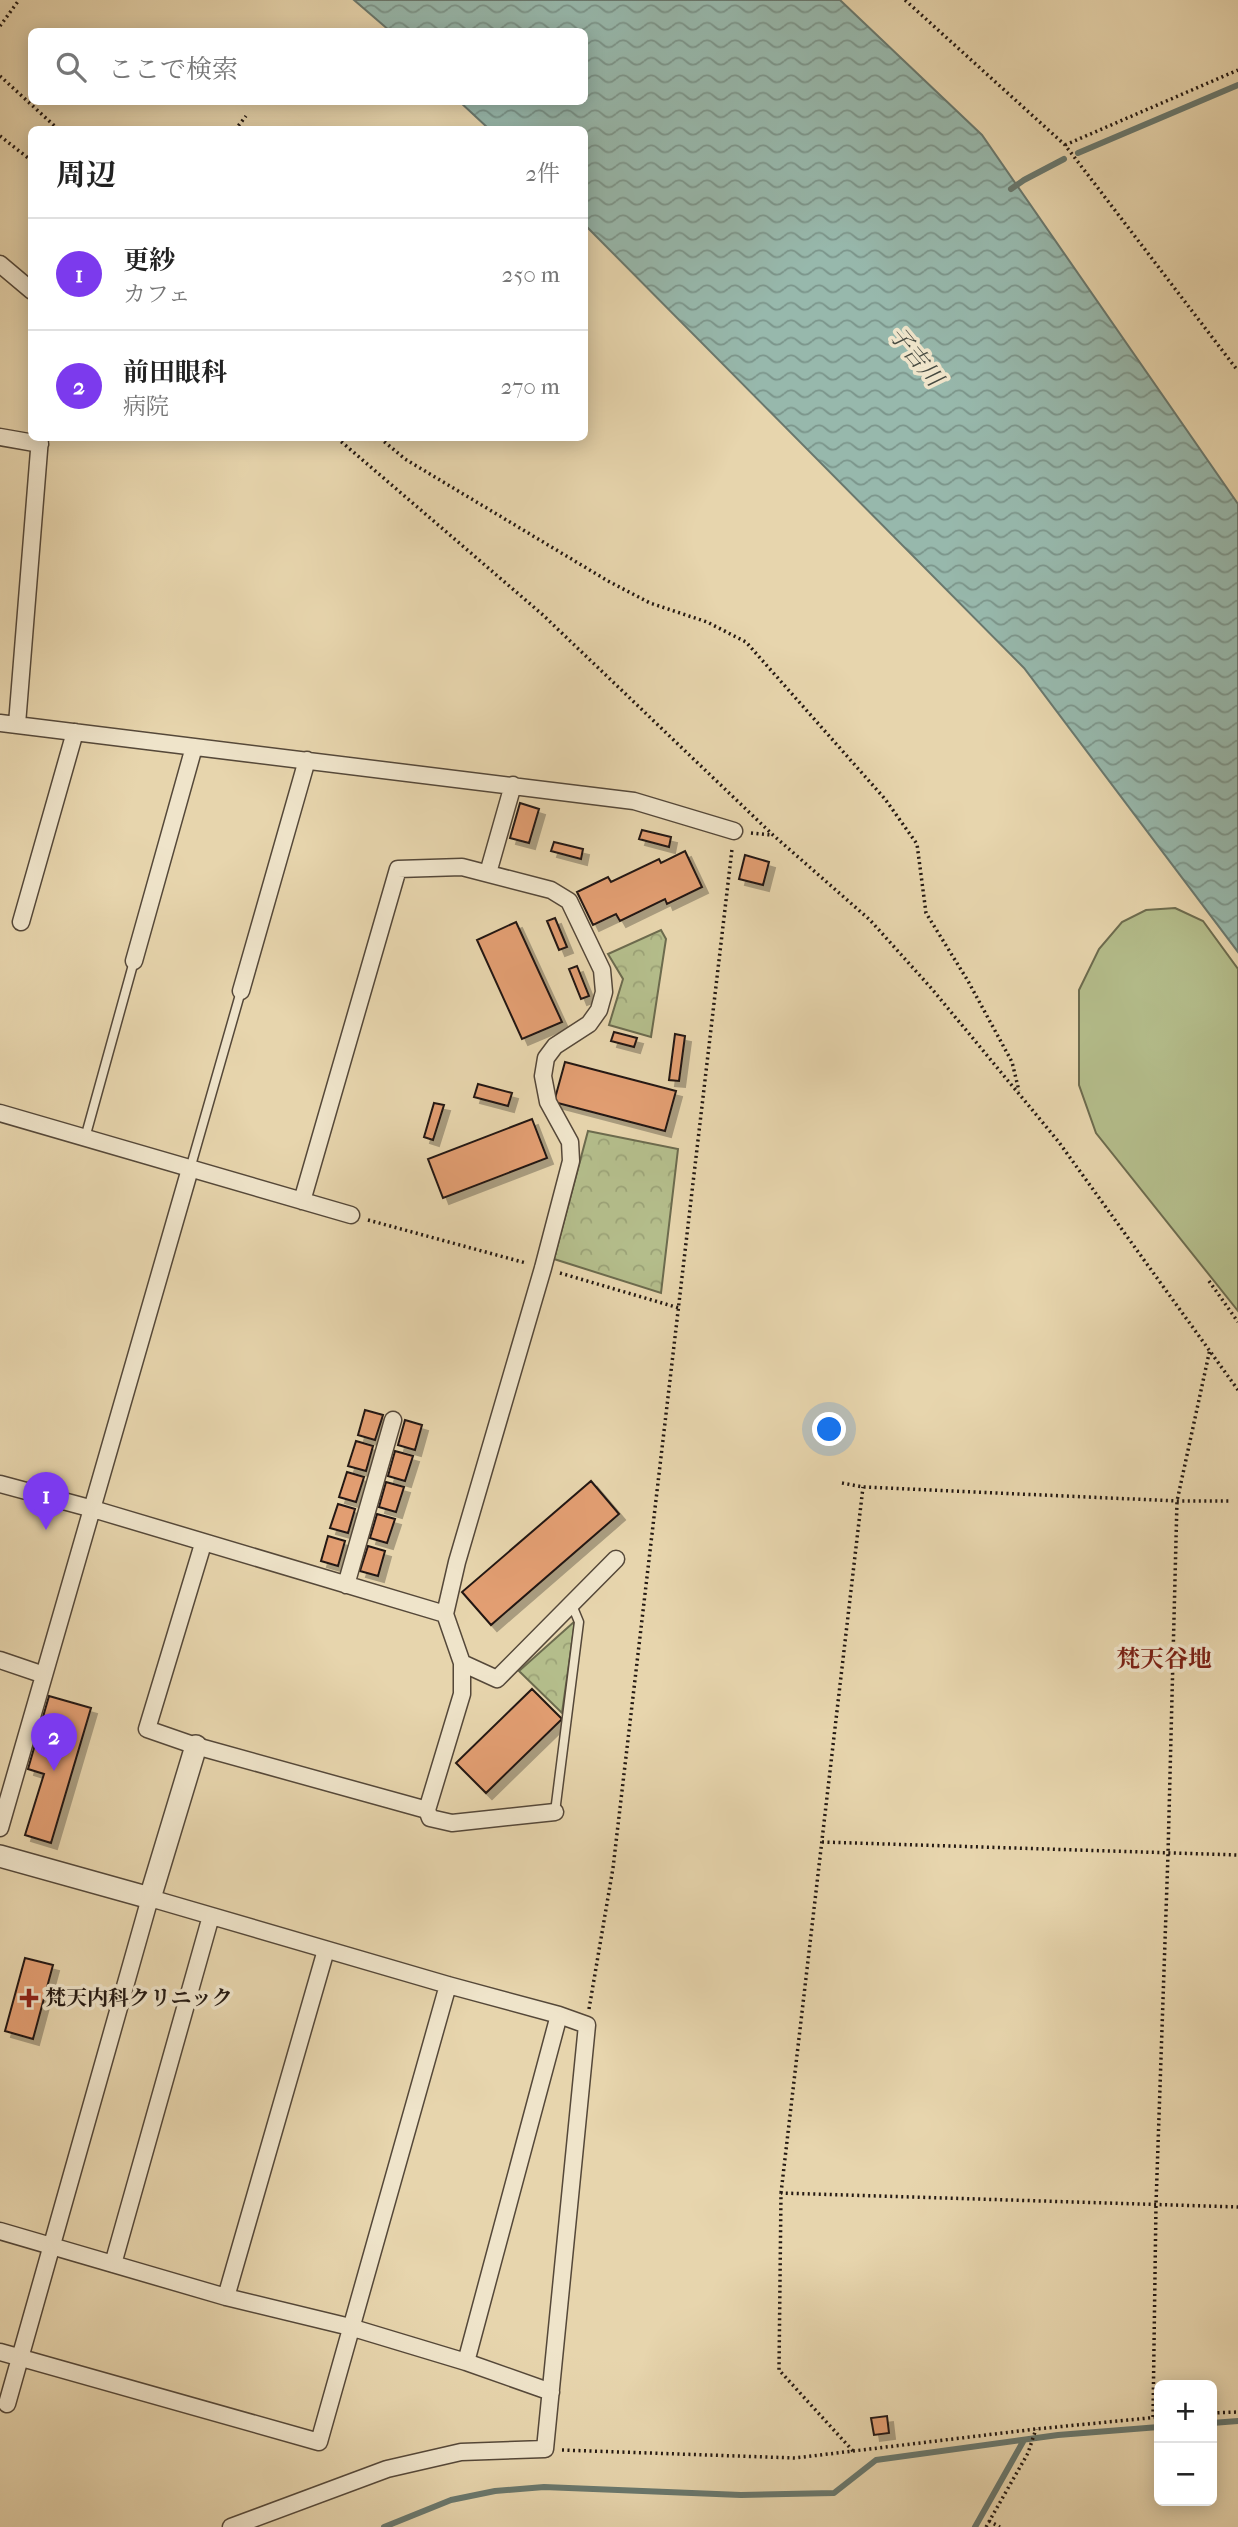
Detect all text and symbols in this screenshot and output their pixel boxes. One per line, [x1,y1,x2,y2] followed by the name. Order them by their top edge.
[28,28,588,105] search box
[52,48,90,86] icon: search
[108,54,238,85] text: ここで検索
[56,158,116,193] text: 周辺
[525,160,560,187] text: 2件
[123,245,175,276] text: 更紗
[75,261,83,288] text: 1
[502,261,560,288] text: 250 m
[123,281,191,308] text: カフェ
[883,321,950,394] water label: 子吉川
[123,357,227,388] text: 前田眼科
[73,373,85,400] text: 2
[500,373,560,400] text: 270 m
[123,393,169,420] text: 病院
[812,1412,846,1446] your location
[23,1472,69,1530] pin: 1
[1116,1645,1212,1673] district label: 梵天谷地
[31,1713,77,1771] pin: 2
[45,1986,233,2010] place label: 梵天内科クリニック
[19,1988,39,2008] marker: 梵天内科クリニック
[1154,2380,1217,2506] map controls
[1154,2380,1217,2443] button: +
[1154,2443,1217,2506] button: −

